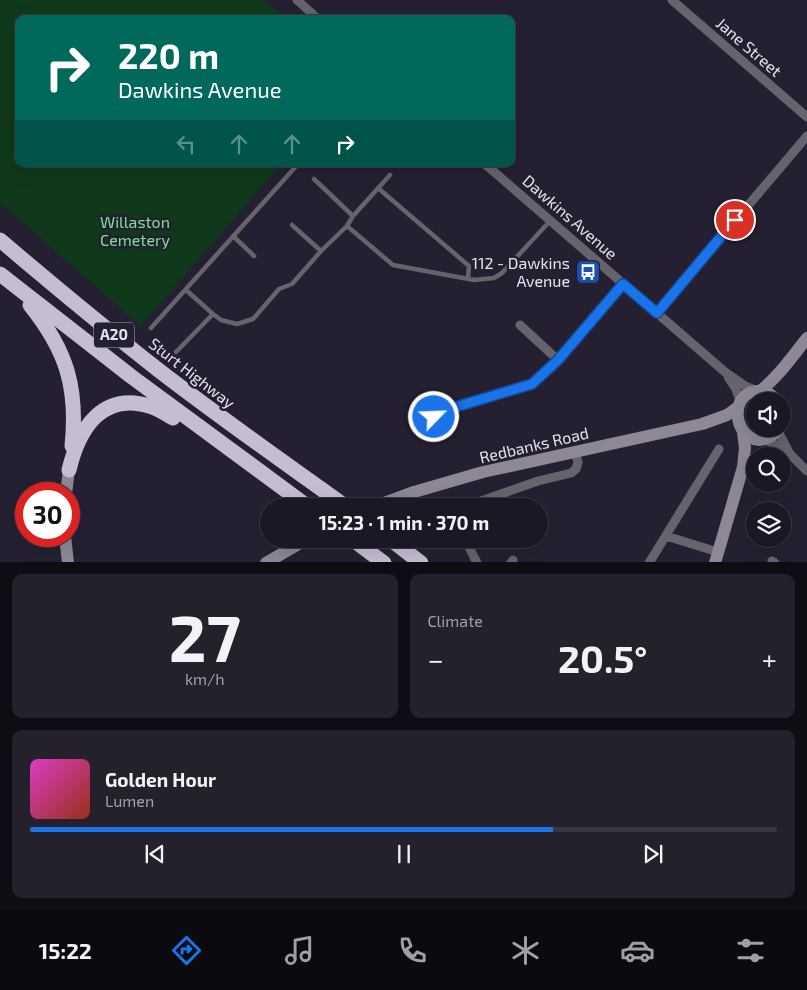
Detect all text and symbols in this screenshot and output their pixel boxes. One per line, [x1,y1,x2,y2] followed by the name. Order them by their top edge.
[713,13,786,80] street label: Jane Street
[118,34,219,76] text: 220 m
[35,35,100,100] icon: right
[118,76,282,102] text: Dawkins Avenue
[172,130,200,158] icon: left
[225,130,253,158] icon: ahead
[278,130,306,158] icon: ahead
[331,130,359,158] icon: right
[519,170,621,263] street label: Dawkins Avenue
[714,199,756,241] pin
[721,206,749,234] icon: arrive
[100,212,170,249] park label: Willaston Cemetery
[472,253,570,290] place label: 112 - Dawkins Avenue
[575,259,601,285] bus stop icon: 112 - Dawkins Avenue
[94,322,134,348] road number: A20
[146,333,239,412] street label: Sturt Highway
[407,390,459,442] position arrow
[746,392,791,547] map controls
[746,392,791,437] button: sound
[477,423,590,466] street label: Redbanks Road
[746,447,791,492] button: search
[15,482,80,547] speed limit sign: 30
[746,502,791,547] button: layers
[319,511,489,534] text: 15:23 · 1 min · 370 m
[169,597,241,675] text: 27
[428,611,483,630] text: Climate
[558,635,647,681] text: 20.5°
[428,642,444,676] text: −
[762,642,777,676] text: +
[185,669,225,688] text: km/h
[105,768,216,791] text: Golden Hour
[105,791,154,810] text: Lumen
[141,840,169,868] icon: previous
[390,840,418,868] icon: pause
[639,840,667,868] icon: next
[169,933,204,968] icon: directions
[282,933,317,968] icon: music
[395,933,430,968] icon: phone
[508,933,543,968] icon: climate
[620,933,655,968] icon: car
[733,933,768,968] icon: filters
[39,937,92,963] text: 15:22

